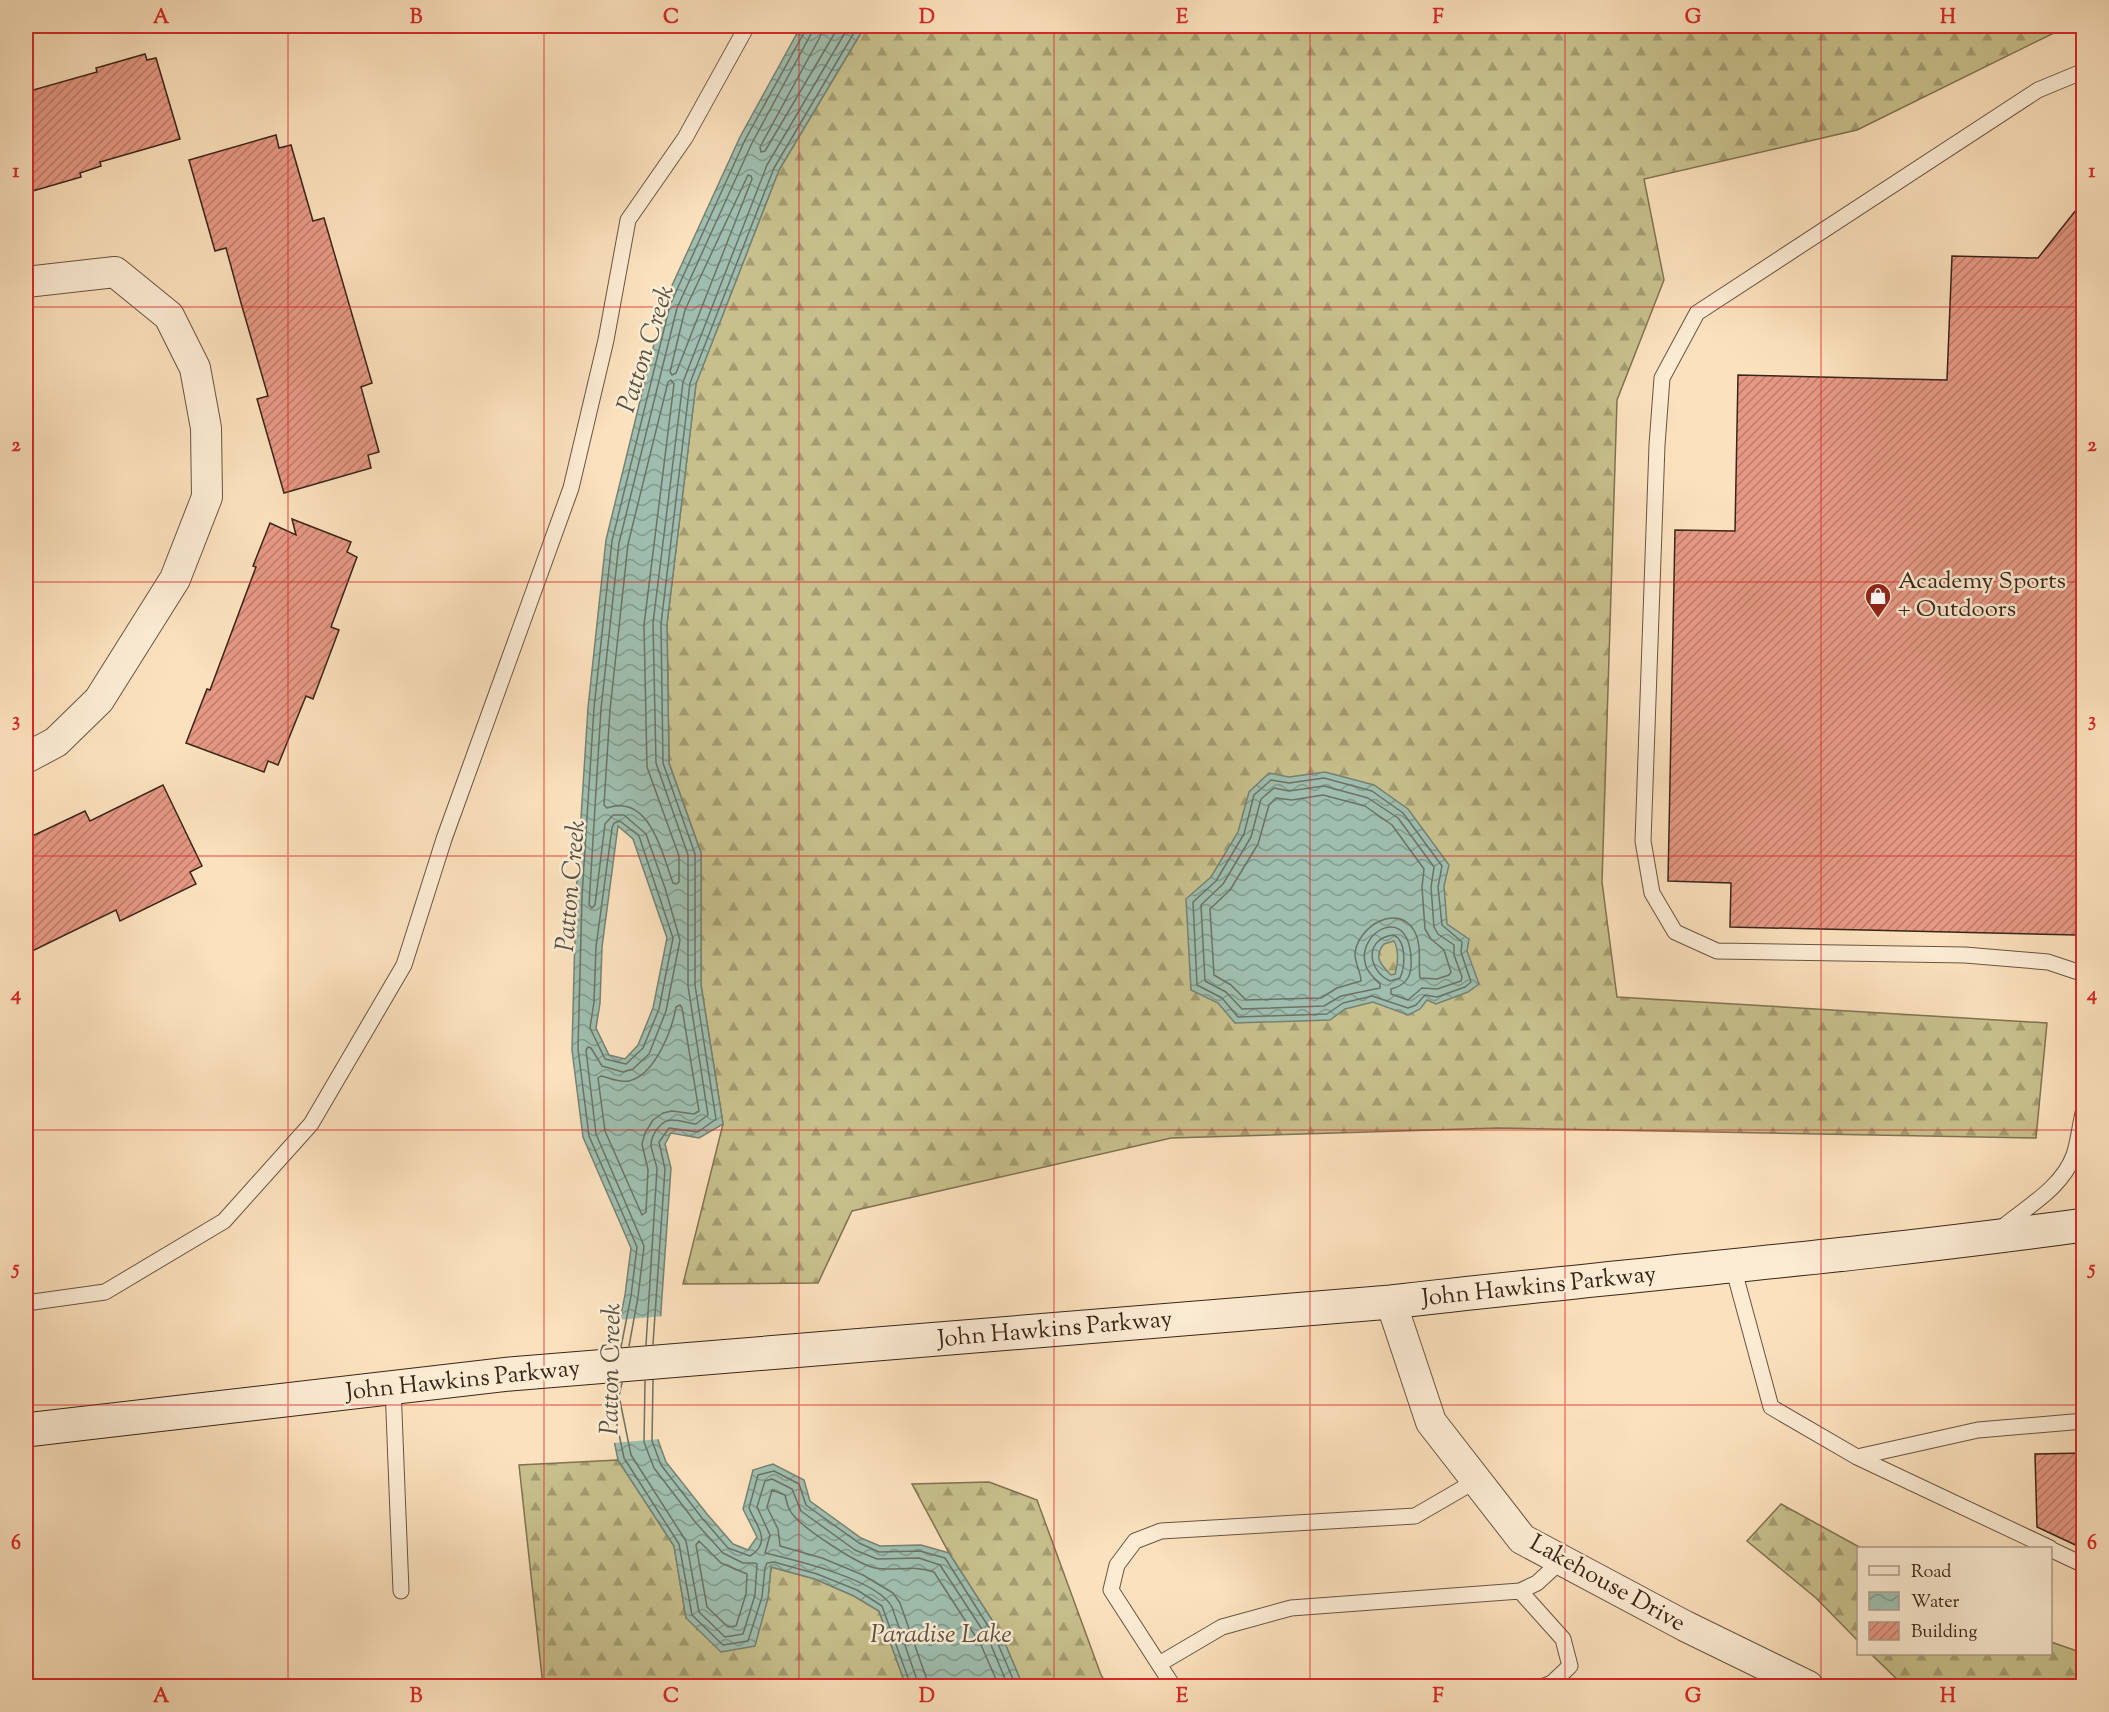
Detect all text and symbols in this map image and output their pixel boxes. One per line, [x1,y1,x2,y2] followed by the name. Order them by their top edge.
[153,4,170,33] text: A
[410,4,423,33] text: B
[663,4,679,33] text: C
[919,4,935,33] text: D
[1176,4,1189,33] text: E
[1432,4,1444,33] text: F
[1685,4,1702,33] text: G
[1940,4,1956,33] text: H
[13,158,20,187] text: 1
[2089,158,2096,187] text: 1
[609,280,685,417] water label: Patton Creek
[11,432,21,461] text: 2
[2087,432,2097,461] text: 2
[1898,565,2066,627] place label: Academy Sports + Outdoors
[1863,581,1893,619] shop icon: Academy Sports + Outdoors
[12,707,20,736] text: 3
[2088,707,2096,736] text: 3
[548,818,596,953] water label: Patton Creek
[10,981,21,1010] text: 4
[2086,981,2097,1010] text: 4
[11,1255,20,1284] text: 5
[2087,1255,2096,1284] text: 5
[1418,1258,1658,1316] street label: John Hawkins Parkway
[592,1302,632,1435] water label: Patton Creek
[934,1303,1174,1357] street label: John Hawkins Parkway
[342,1352,582,1410] street label: John Hawkins Parkway
[1523,1527,1691,1641] street label: Lakehouse Drive
[11,1530,21,1559] text: 6
[2087,1530,2097,1559] text: 6
[1857,1547,2052,1655] legend
[1911,1560,1951,1586] text: Road
[1911,1590,1960,1616] text: Water
[870,1617,1012,1654] water label: Paradise Lake
[1911,1620,1977,1646] text: Building
[153,1683,170,1712] text: A
[410,1683,423,1712] text: B
[663,1683,679,1712] text: C
[919,1683,935,1712] text: D
[1176,1683,1189,1712] text: E
[1432,1683,1444,1712] text: F
[1685,1683,1702,1712] text: G
[1940,1683,1956,1712] text: H

